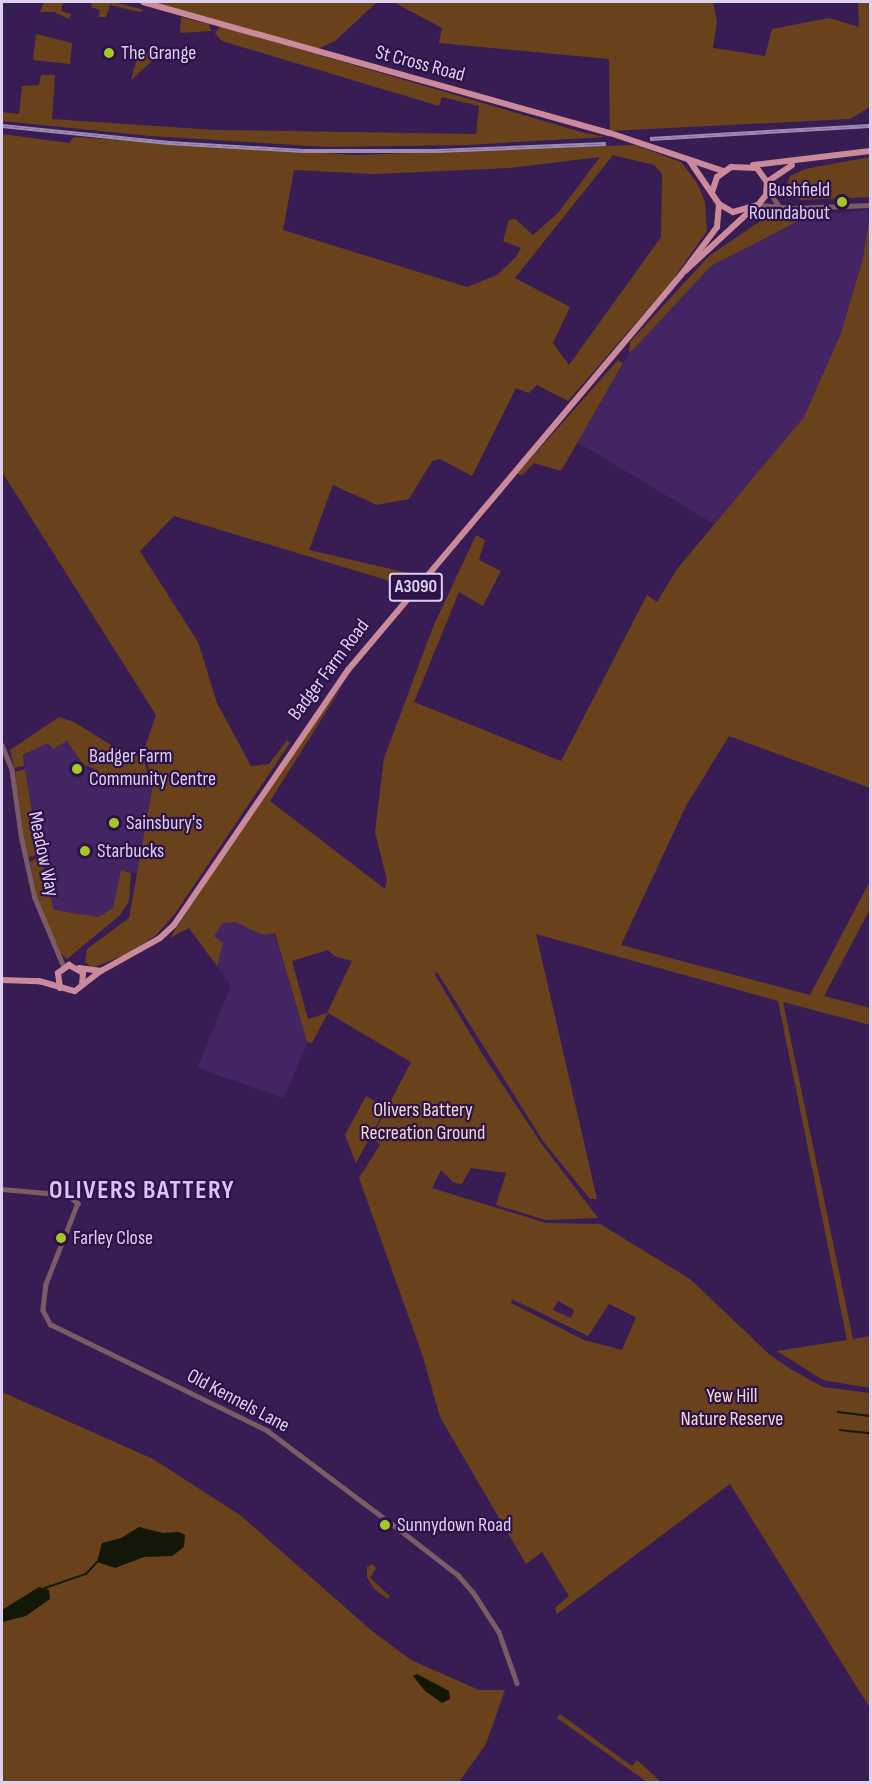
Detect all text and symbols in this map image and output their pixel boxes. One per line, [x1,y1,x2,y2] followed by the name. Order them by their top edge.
[121,41,196,65] place label: The Grange
[373,41,467,87] street label: St Cross Road
[102,46,116,60] marker: The Grange
[749,178,830,225] place label: Bushfield Roundabout
[835,195,849,209] marker: Bushfield Roundabout
[388,572,444,602] road number: A3090
[283,615,375,725] street label: Badger Farm Road
[89,745,216,792] place label: Badger Farm Community Centre
[70,762,84,776] marker: Badger Farm Community Centre
[22,809,64,899] street label: Meadow Way
[126,811,202,835] place label: Sainsbury's
[107,816,121,830] marker: Sainsbury's
[97,839,164,863] place label: Starbucks
[78,844,92,858] marker: Starbucks
[361,1098,485,1145] park label: Olivers Battery Recreation Ground
[49,1175,235,1207] district label: OLIVERS BATTERY
[73,1226,153,1250] place label: Farley Close
[54,1231,68,1245] marker: Farley Close
[183,1364,293,1438] street label: Old Kennels Lane
[681,1384,783,1431] park label: Yew Hill Nature Reserve
[397,1513,511,1537] place label: Sunnydown Road
[378,1518,392,1532] marker: Sunnydown Road

